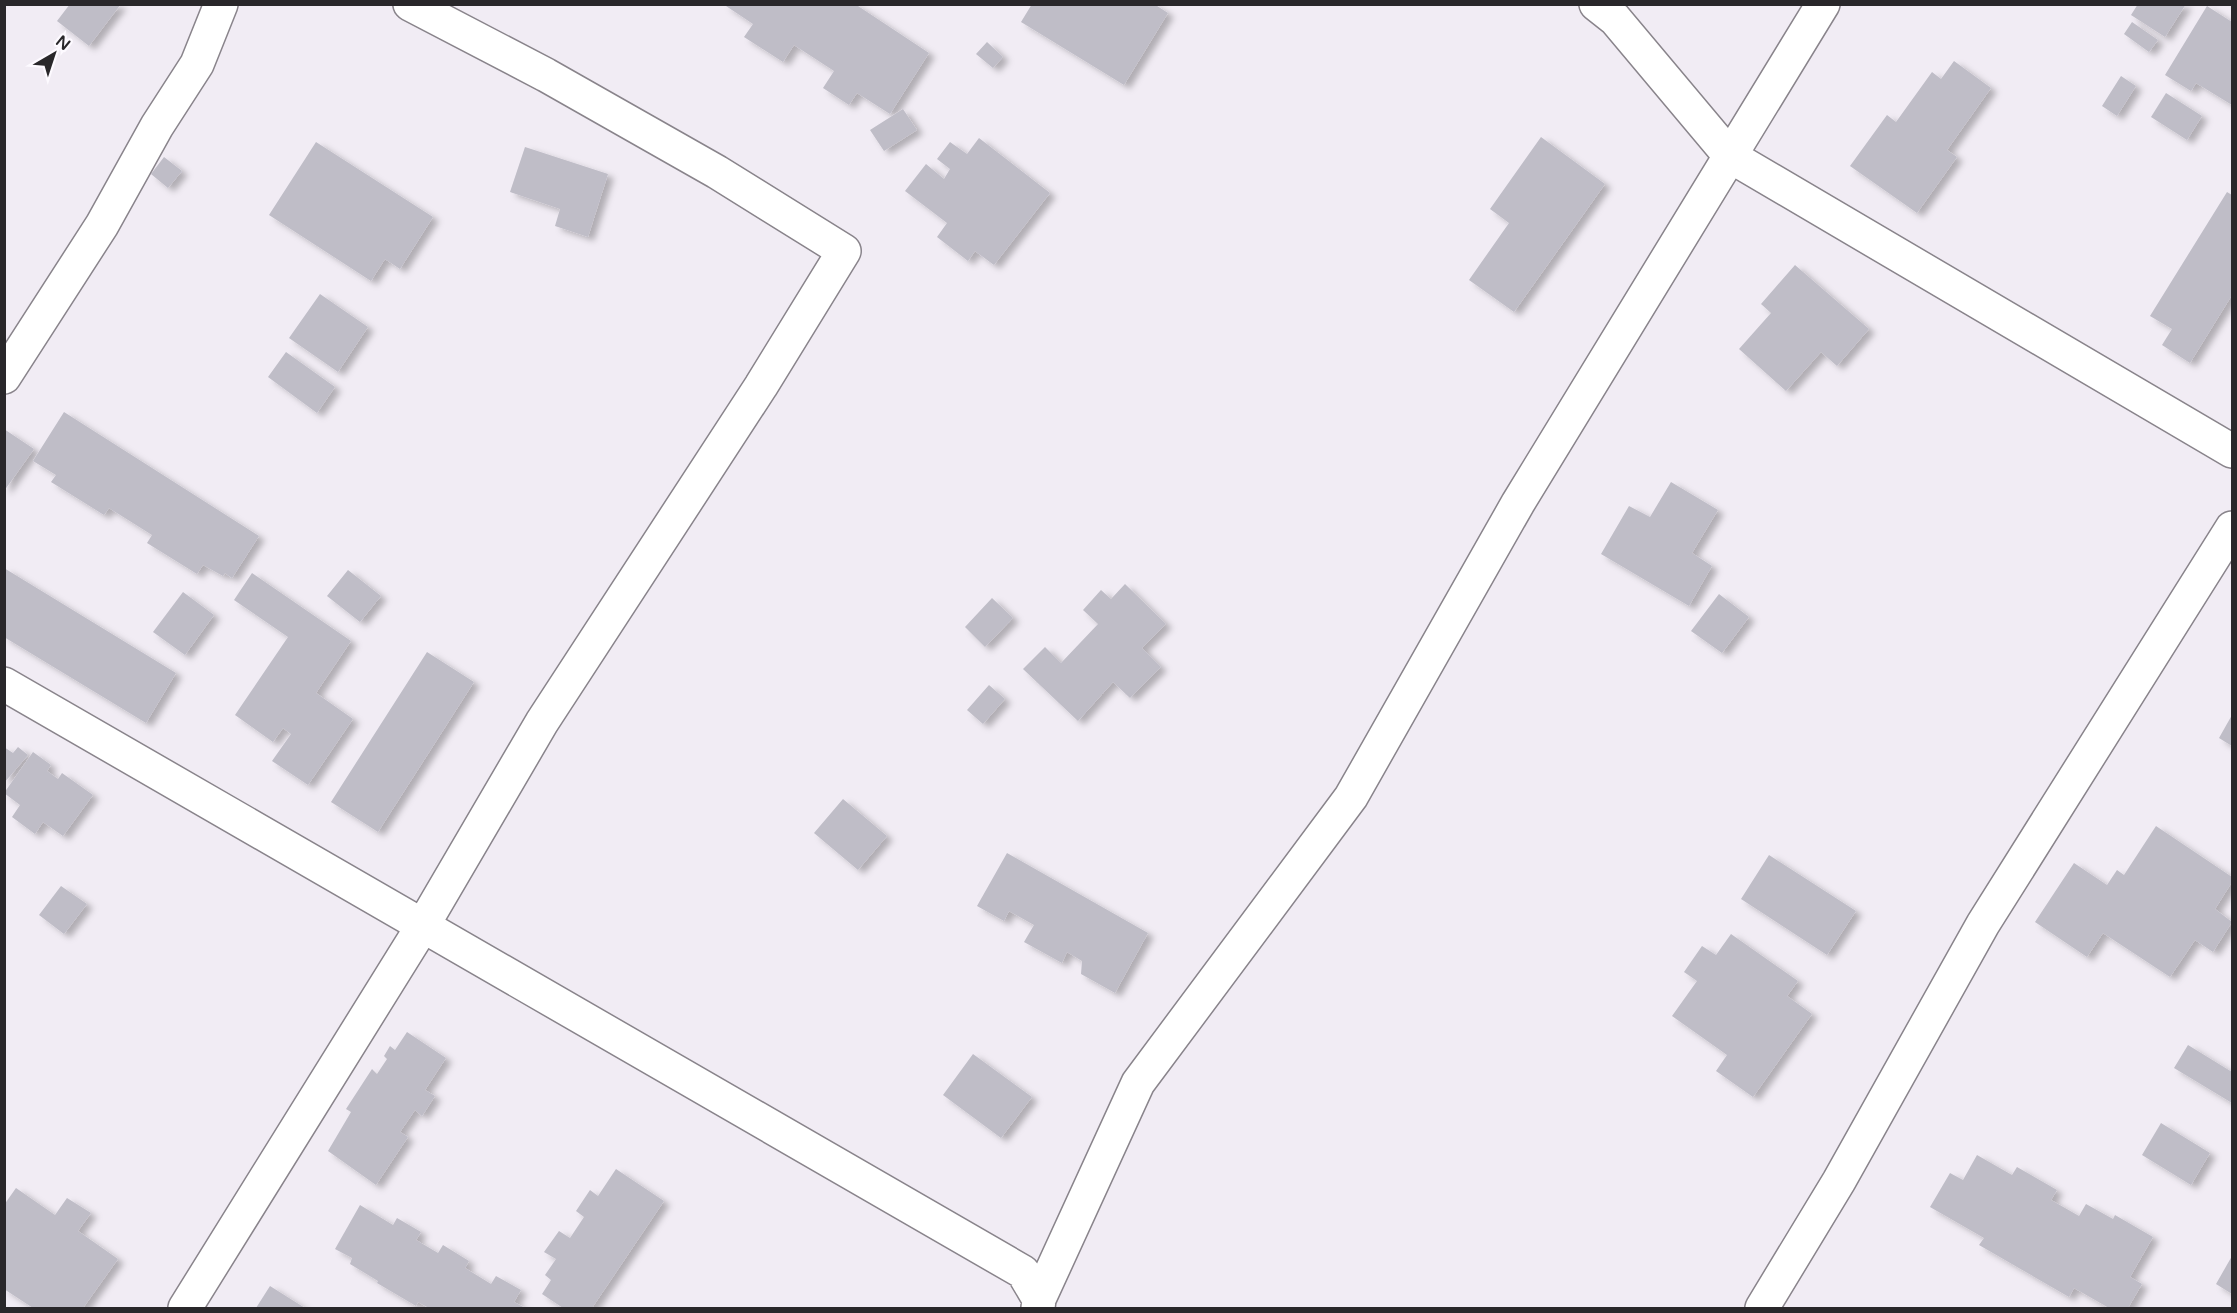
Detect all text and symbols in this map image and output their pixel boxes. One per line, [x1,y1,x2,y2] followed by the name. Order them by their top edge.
[24,24,84,84] north arrow
[52,31,74,55] text: N

